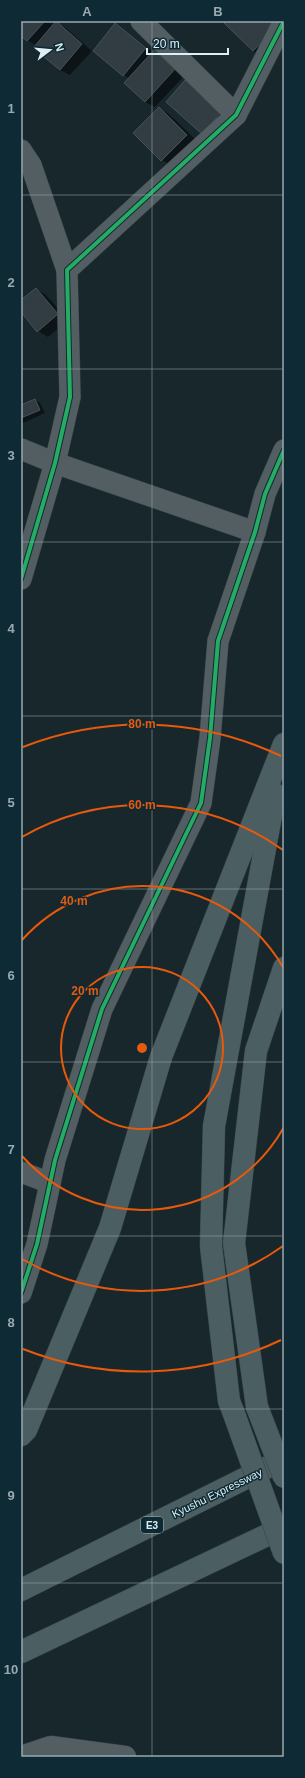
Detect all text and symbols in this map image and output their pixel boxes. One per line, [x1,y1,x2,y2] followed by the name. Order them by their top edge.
[82,4,92,19] text: A
[213,4,223,19] text: B
[30,30,70,70] north arrow
[147,30,228,56] scale bar
[153,37,180,51] text: 20 m
[53,42,66,53] text: N
[7,101,15,116] text: 1
[7,275,15,290] text: 2
[7,448,15,463] text: 3
[7,621,15,636] text: 4
[128,717,156,731] text: 80 m
[7,795,15,810] text: 5
[128,798,156,812] text: 60 m
[60,894,88,908] text: 40 m
[7,968,15,983] text: 6
[71,984,99,998] text: 20 m
[135,1041,149,1055] centre of rings
[7,1142,15,1157] text: 7
[7,1315,15,1330] text: 8
[170,1466,265,1520] street label: Kyushu Expressway
[7,1488,15,1503] text: 9
[141,1517,163,1533] road number: E3
[4,1662,18,1677] text: 10

